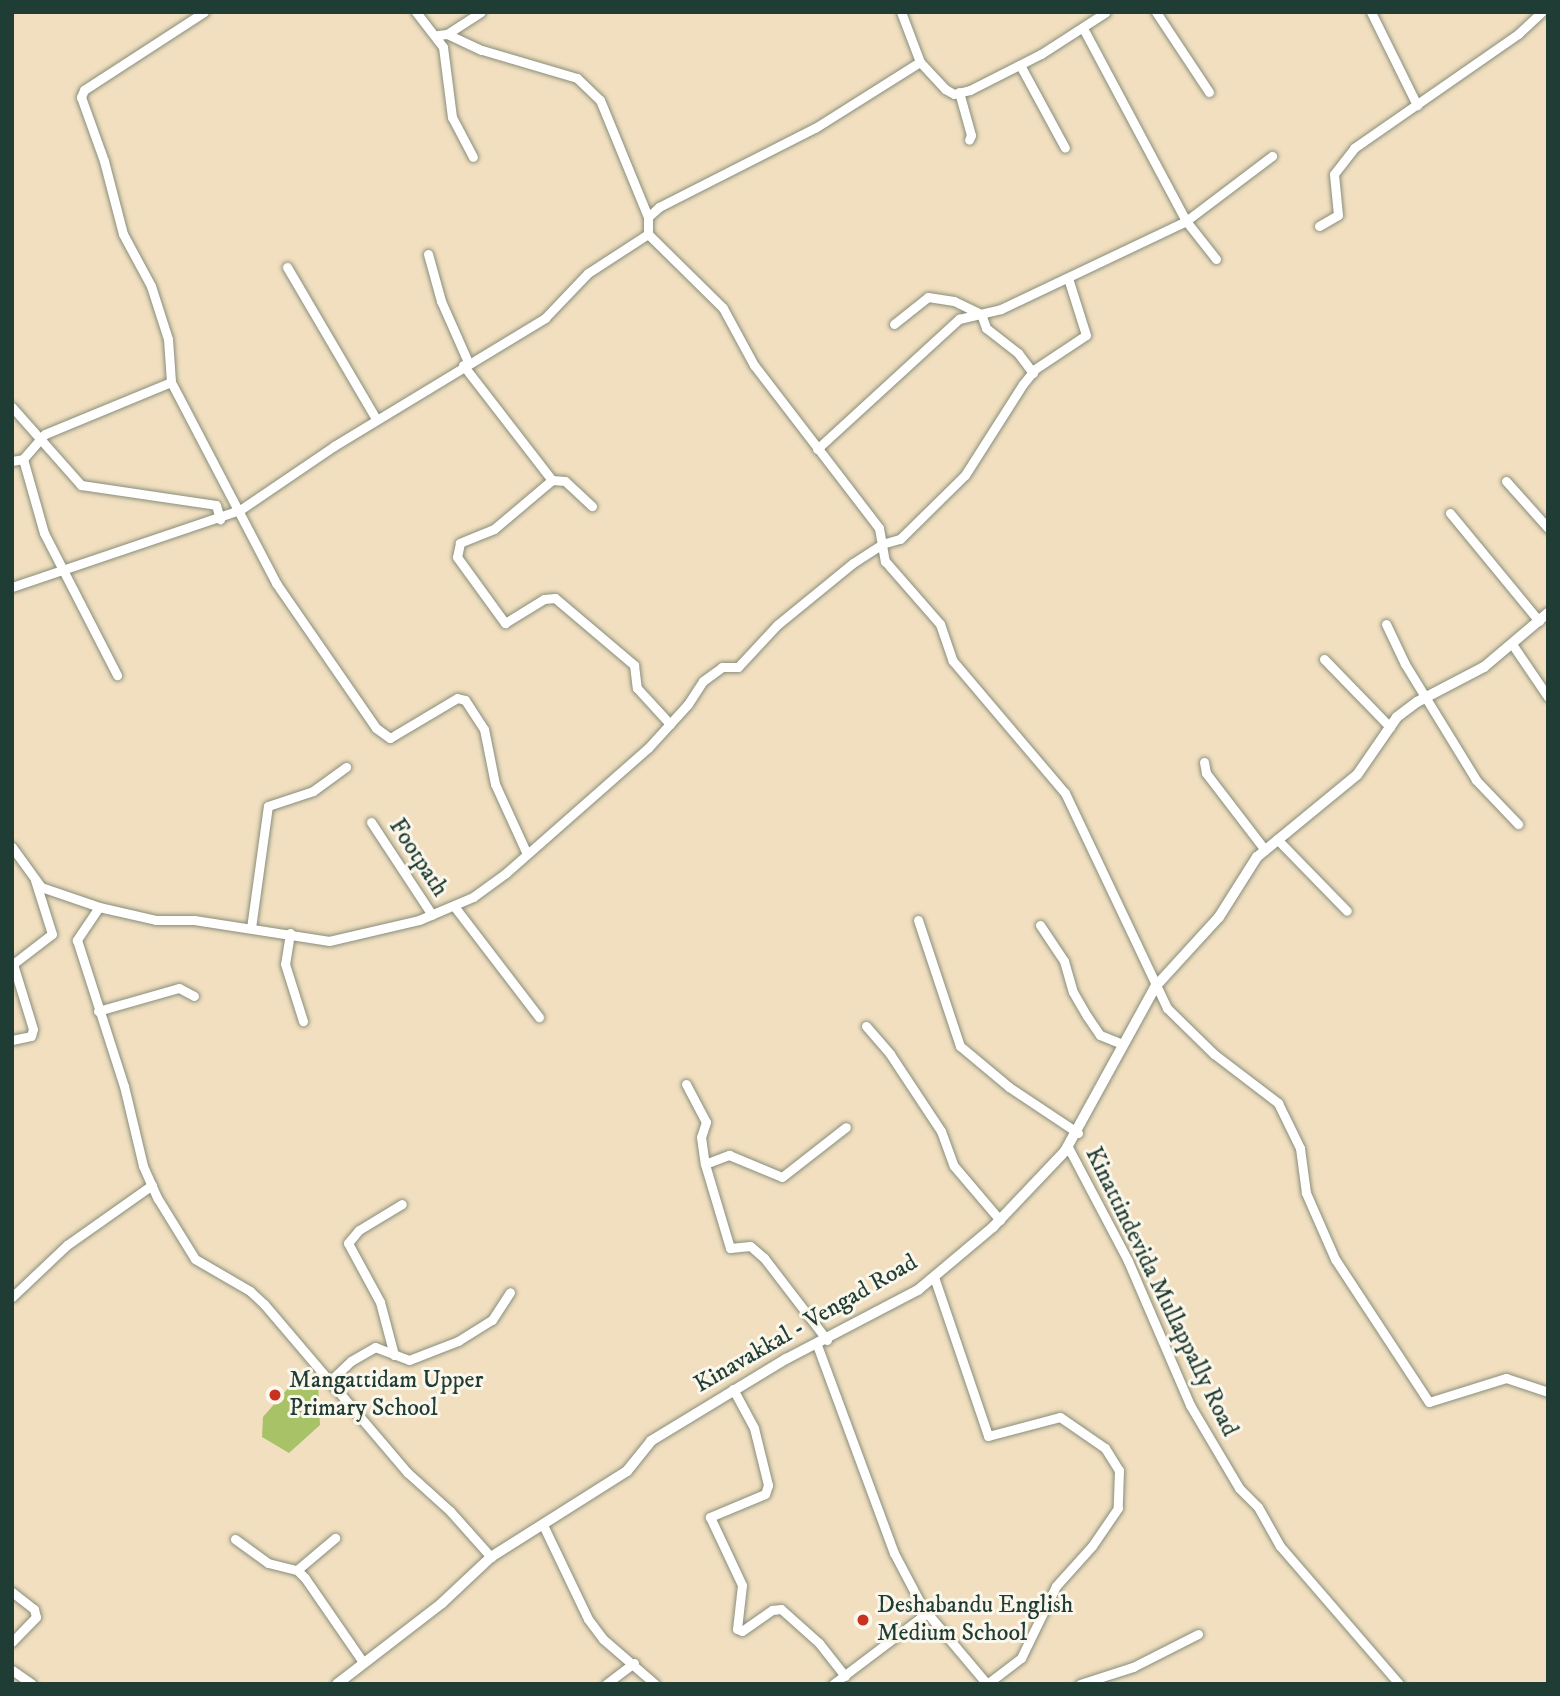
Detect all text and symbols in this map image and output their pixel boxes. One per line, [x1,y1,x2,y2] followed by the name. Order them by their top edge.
[382,813,454,903] street label: Footpath
[1078,1143,1244,1441] street label: Kinattindevida Mullappally Road
[689,1248,923,1400] street label: Kinavakkal - Vengad Road
[289,1367,483,1423] place label: Mangattidam Upper Primary School
[267,1387,283,1403] marker: Mangattidam Upper Primary School
[877,1592,1073,1648] place label: Deshabandu English Medium School
[855,1612,871,1628] marker: Deshabandu English Medium School

